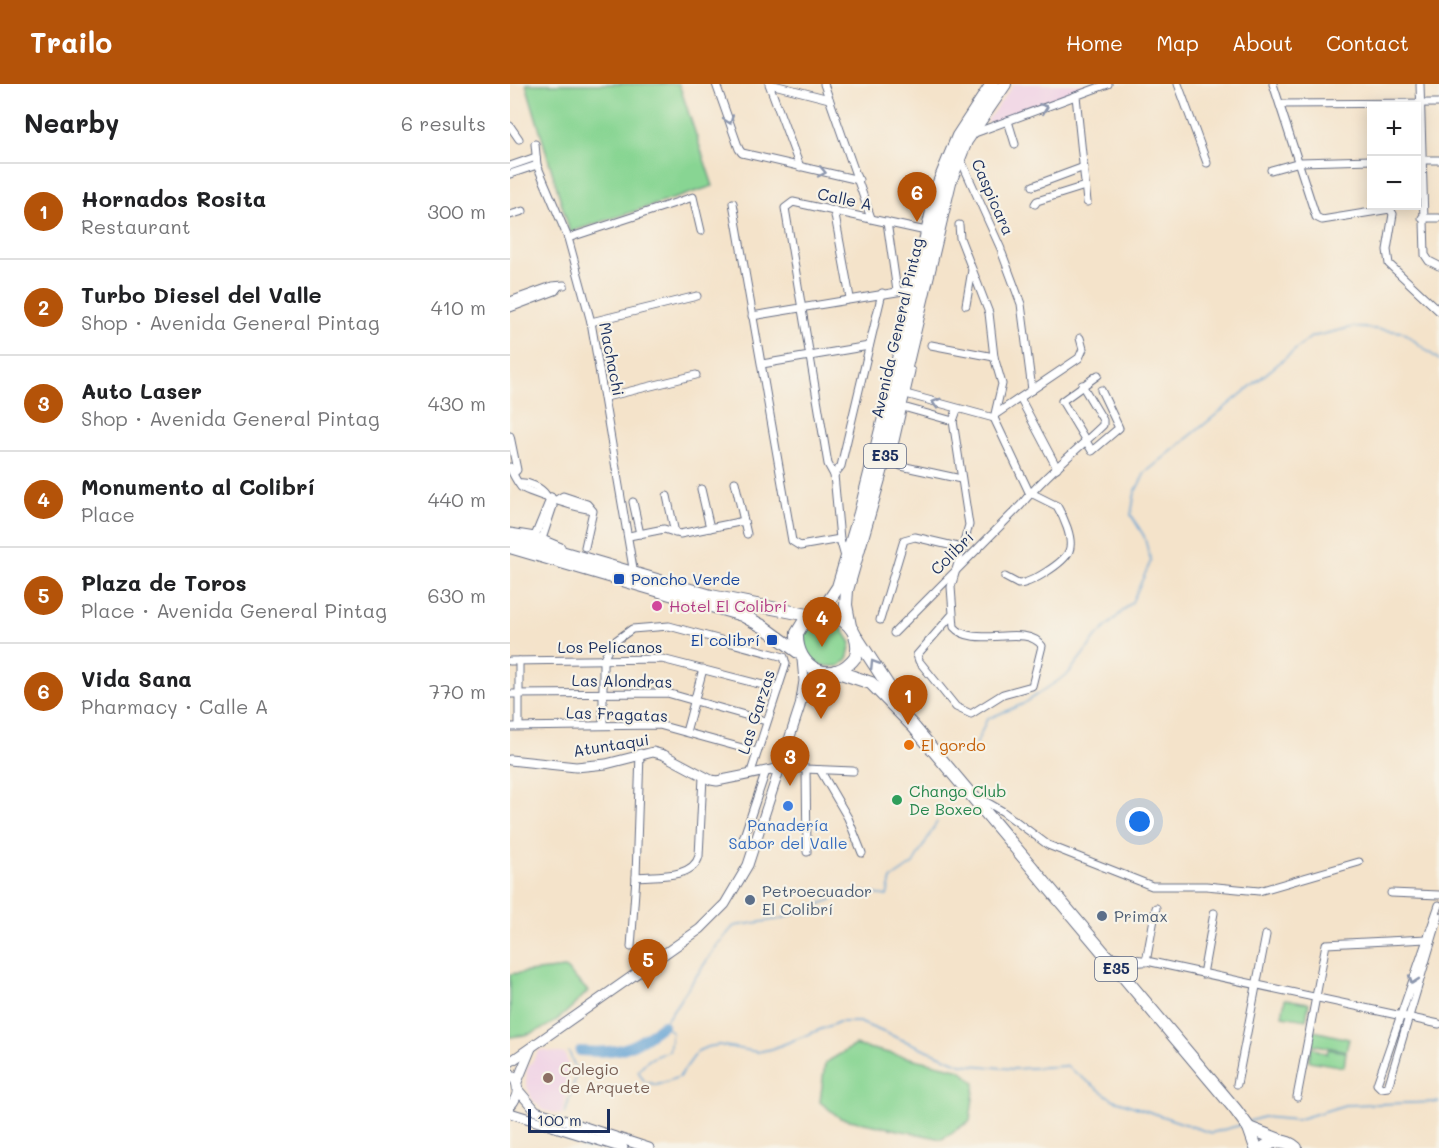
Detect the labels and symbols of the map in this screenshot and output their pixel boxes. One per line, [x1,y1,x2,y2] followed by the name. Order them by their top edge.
[1039,102,1049,115] one-way arrow
[722,114,735,125] one-way arrow
[967,155,1020,238] street label: Caspicara
[817,165,827,178] one-way arrow
[898,172,936,222] pin: 6
[816,182,874,215] street label: Calle A
[866,236,927,420] street label: Avenida General Pintag
[595,320,630,397] street label: Machachi
[931,398,941,411] one-way arrow
[864,444,906,468] road number: E35
[925,526,978,579] street label: Colibrí
[631,568,740,589] place label: Poncho Verde
[612,572,626,586] marker: Poncho Verde
[669,595,787,616] place label: Hotel El Colibrí
[802,598,842,647] pin: 4
[650,599,664,613] marker: Hotel El Colibrí
[691,629,760,650] place label: El colibrí
[765,633,779,647] marker: El colibrí
[558,636,662,657] street label: Los Pelicanos
[870,660,881,671] one-way arrow
[732,667,779,757] street label: Las Garzas
[572,669,673,692] street label: Las Alondras
[802,670,840,719] pin: 2
[888,676,928,725] pin: 1
[566,701,668,726] street label: Las Fragatas
[571,728,650,761] street label: Atuntaqui
[921,734,986,755] place label: El gordo
[770,736,810,786] pin: 3
[902,738,916,752] marker: El gordo
[909,780,1007,819] place label: Chango Club De Boxeo
[890,793,904,807] marker: Chango Club De Boxeo
[781,799,795,813] marker: Panadería Sabor del Valle
[1125,807,1154,836] your location
[728,814,848,853] place label: Panadería Sabor del Valle
[762,880,872,919] place label: Petroecuador El Colibrí
[743,893,757,907] marker: Petroecuador El Colibrí
[1114,905,1168,926] place label: Primax
[1095,909,1109,923] marker: Primax
[628,940,668,989] pin: 5
[1095,957,1137,981] road number: E35
[1408,974,1421,985] one-way arrow
[560,1058,650,1097] place label: Colegio de Arquete
[541,1071,555,1085] marker: Colegio de Arquete
[528,1106,610,1134] scale bar

